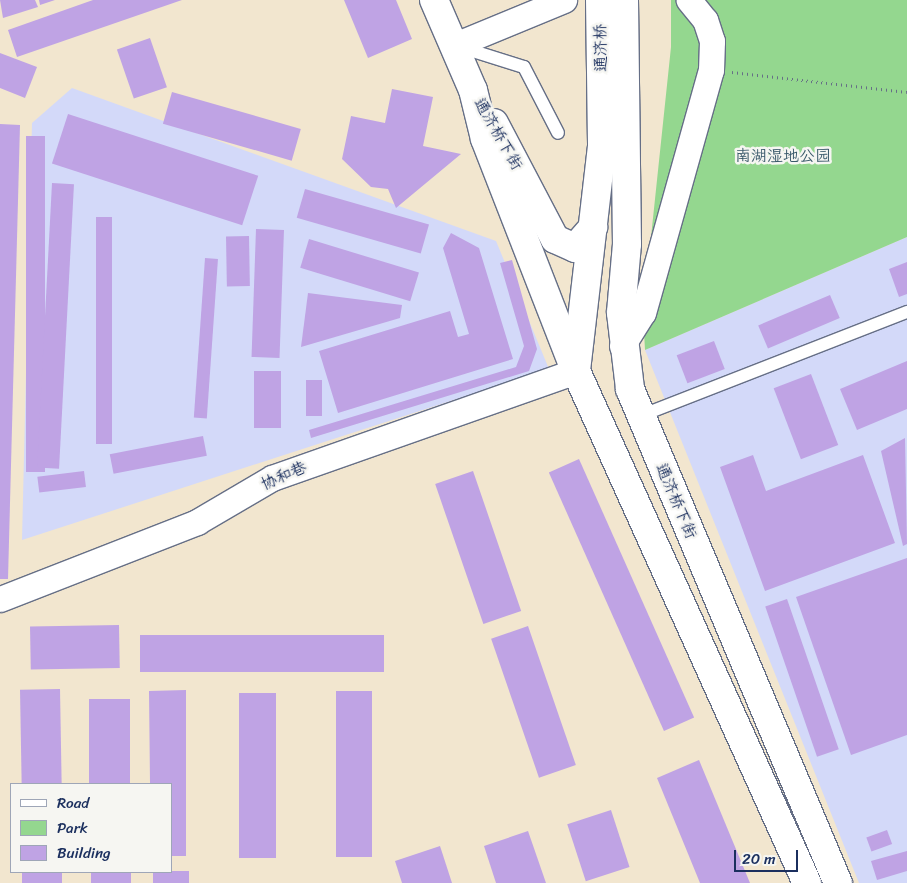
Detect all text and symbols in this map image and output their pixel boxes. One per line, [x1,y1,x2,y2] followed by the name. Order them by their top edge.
[591,24,611,72] street label: 通济桥
[470,95,526,173] street label: 通济桥下街
[735,146,831,166] park label: 南湖湿地公园
[258,457,310,495] street label: 协和巷
[652,460,700,542] street label: 通济桥下街
[10,783,172,873] legend
[57,790,89,816] text: Road
[57,815,88,841] text: Park
[57,840,111,866] text: Building
[737,840,801,872] scale bar
[742,846,776,872] text: 20 m

